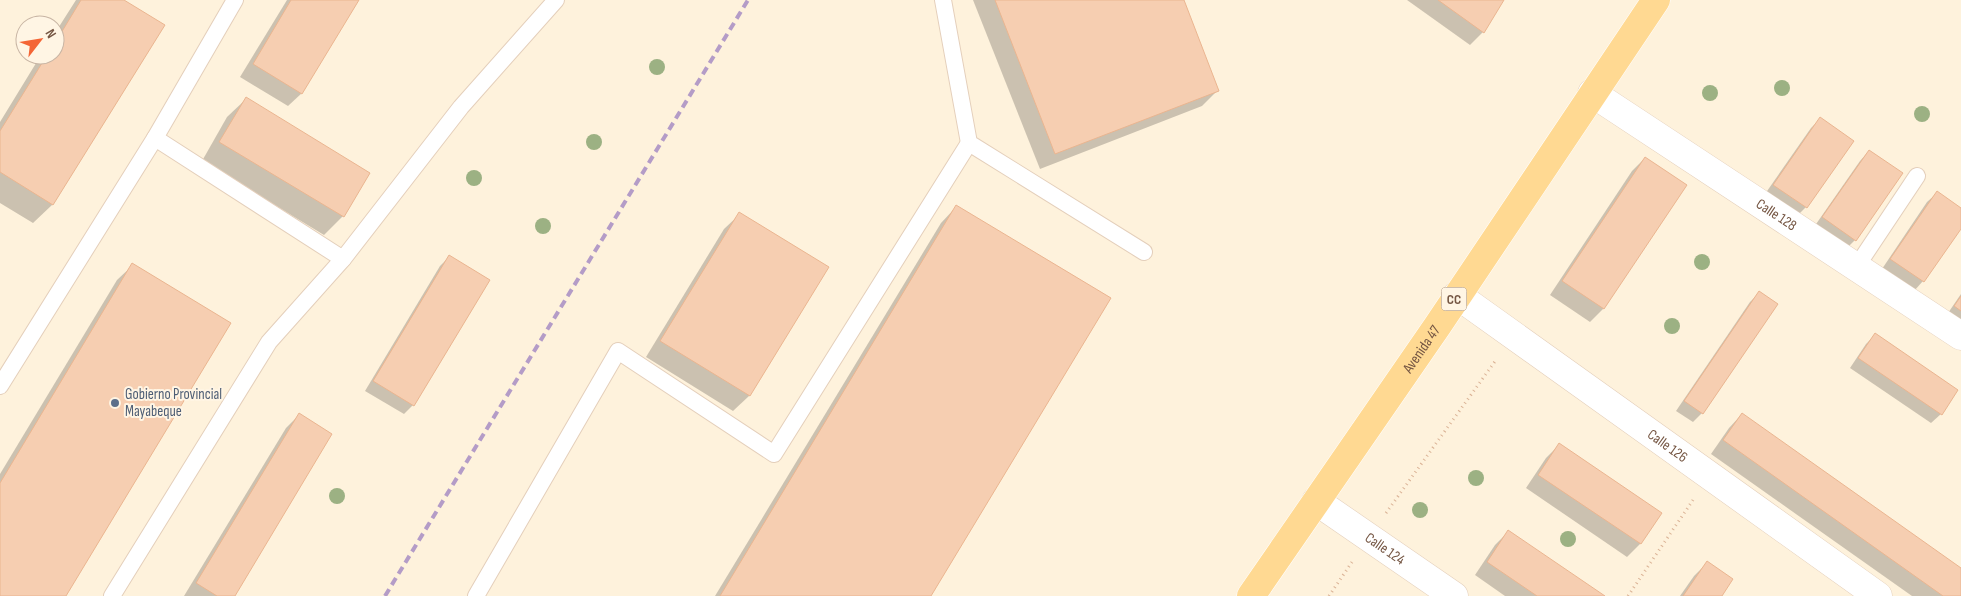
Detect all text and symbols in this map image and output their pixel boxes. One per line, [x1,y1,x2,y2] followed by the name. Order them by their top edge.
[15,15,65,65] north arrow
[42,26,60,41] text: N
[1752,195,1800,235] street label: Calle 128
[1442,288,1466,310] road number: CC
[1398,322,1445,378] street label: Avenida 47
[125,385,222,421] place label: Gobierno Provincial Mayabeque
[109,397,121,409] marker: Gobierno Provincial Mayabeque
[1644,425,1691,467] street label: Calle 126
[1361,529,1409,570] street label: Calle 124

